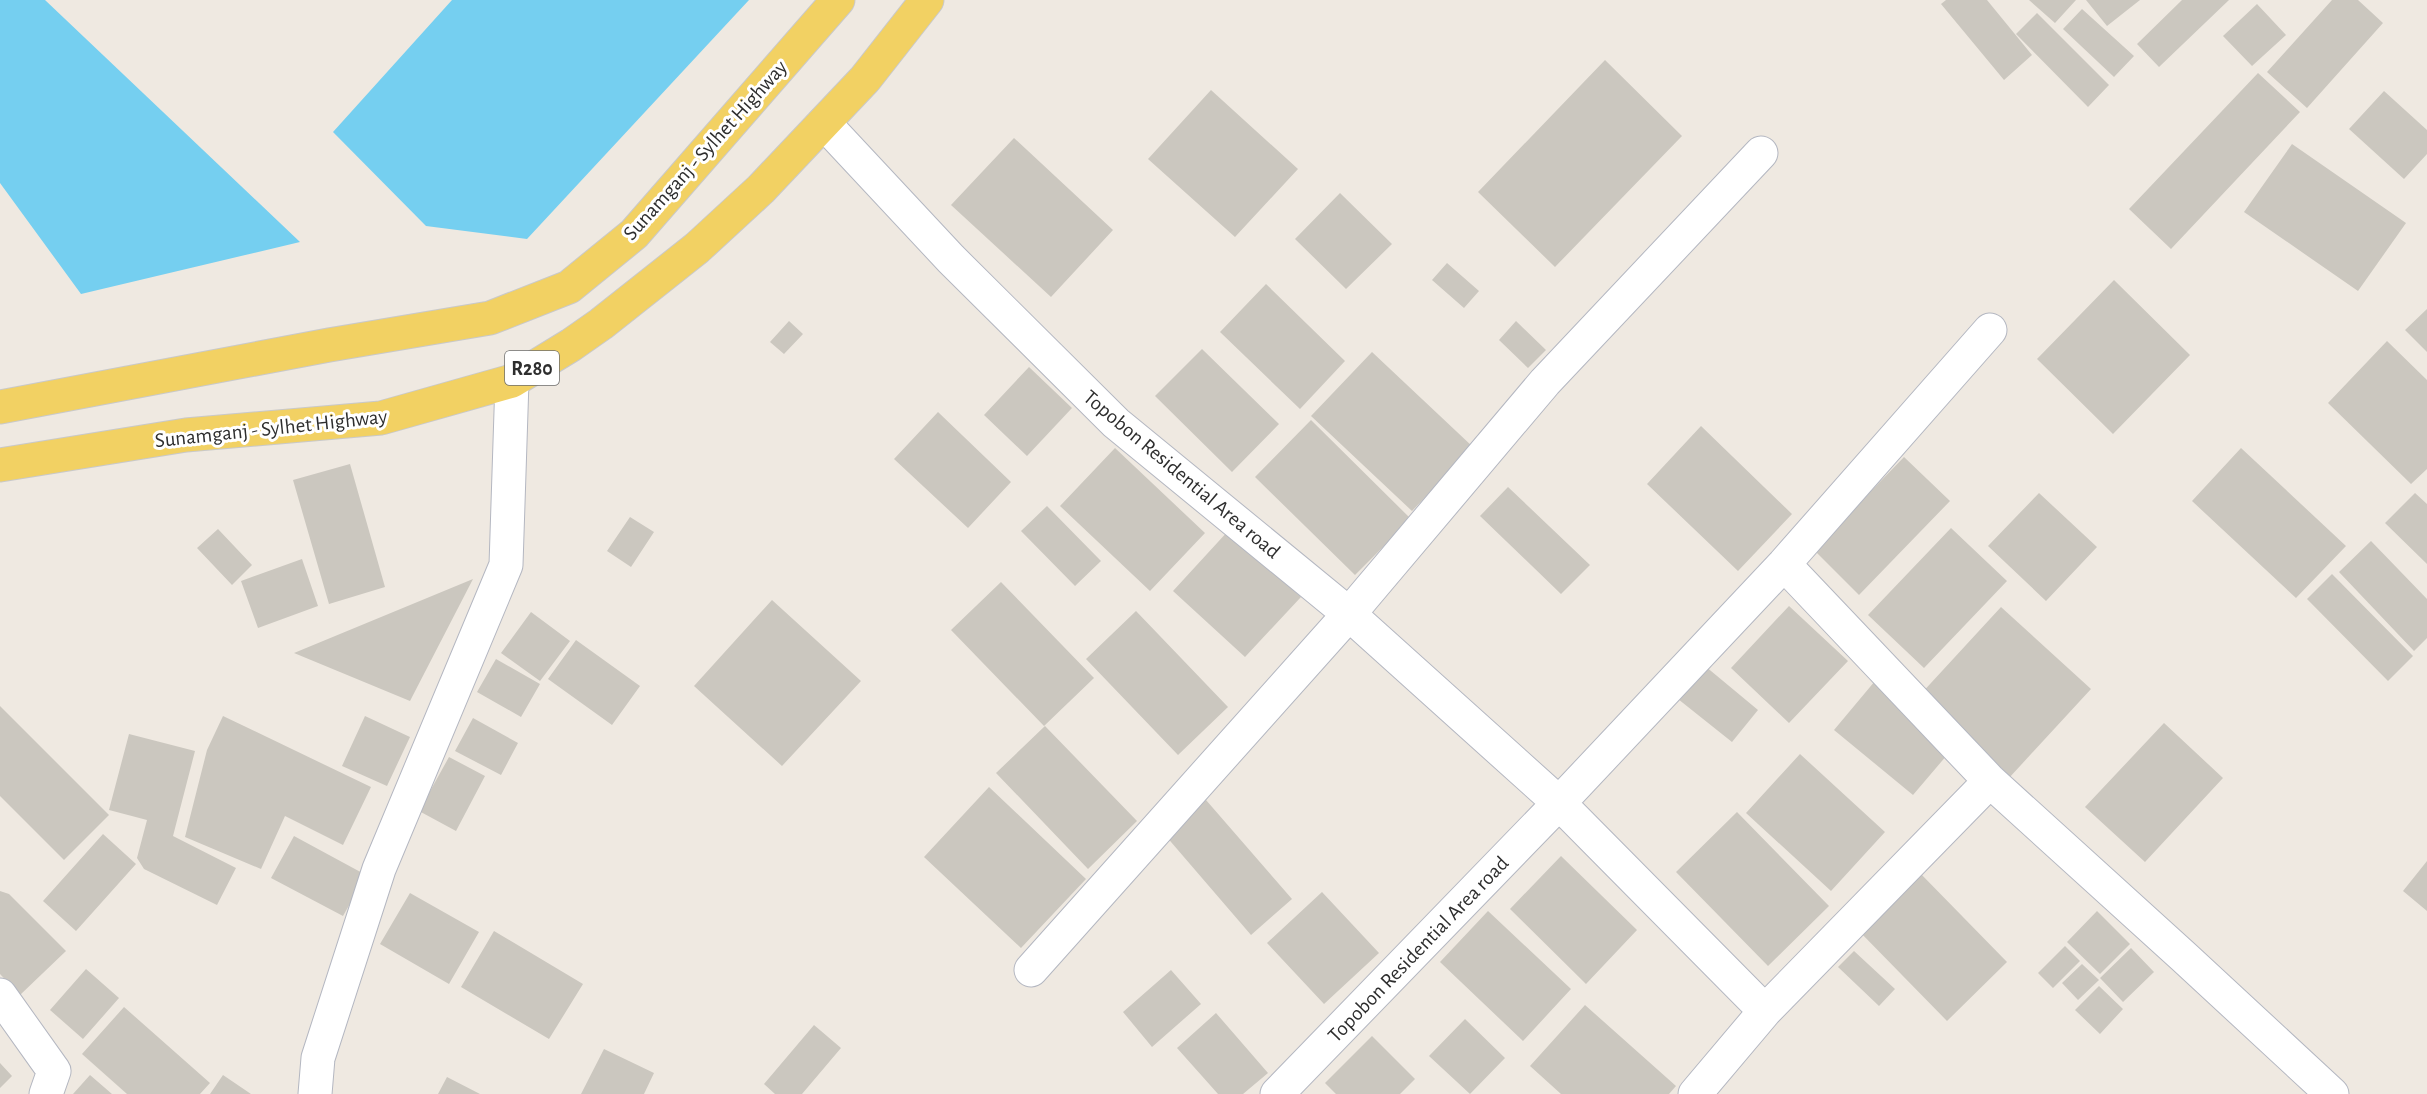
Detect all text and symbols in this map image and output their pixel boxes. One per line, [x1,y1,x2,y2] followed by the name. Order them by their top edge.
[619,56,791,244] street label: Sunamganj - Sylhet Highway
[505,351,559,385] road number: R280
[1079,386,1284,563] street label: Topobon Residential Area road
[154,406,388,451] street label: Sunamganj - Sylhet Highway
[1324,852,1513,1046] street label: Topobon Residential Area road

